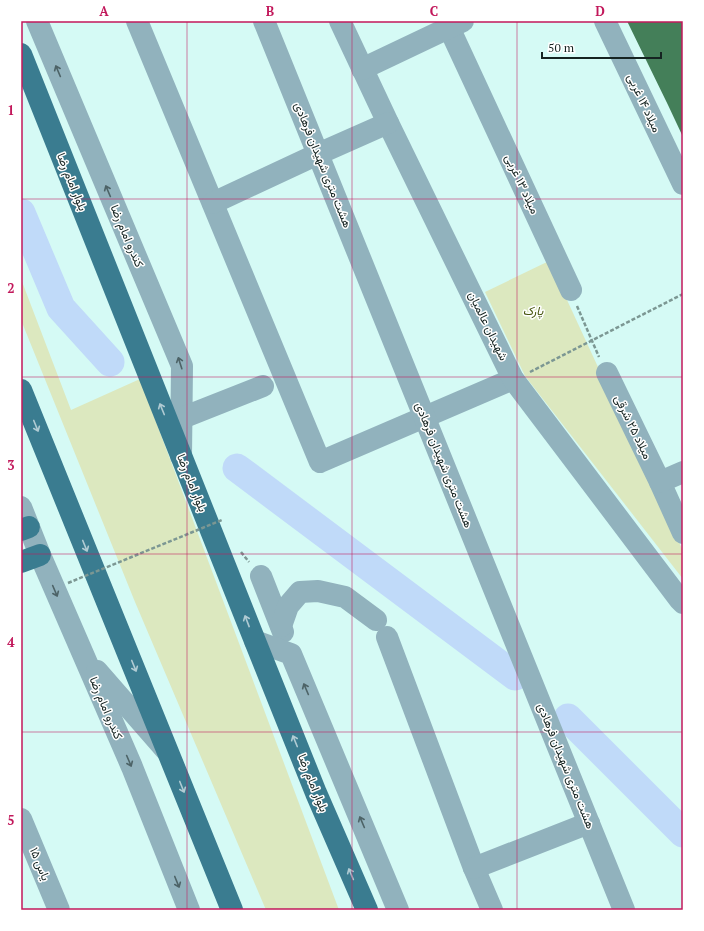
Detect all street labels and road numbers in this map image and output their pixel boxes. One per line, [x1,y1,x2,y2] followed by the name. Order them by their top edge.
[623,71,665,135] street label: میلاد ۱۴ غربی
[290,100,356,230] street label: هشت متری شهیدان فرهادی
[53,151,91,213] street label: بلوار امام رضا
[501,152,543,216] street label: میلاد ۱۳ غربی
[107,202,147,270] street label: کندرو امام رضا
[464,289,512,363] street label: شهیدان عالمیان
[611,392,655,462] street label: میلاد ۲۵ شرقی
[411,400,477,530] street label: هشت متری شهیدان فرهادی
[173,452,211,514] street label: بلوار امام رضا
[86,674,126,742] street label: کندرو امام رضا
[533,701,599,831] street label: هشت متری شهیدان فرهادی
[294,752,332,814] street label: بلوار امام رضا
[26,845,54,883] street label: یاس ۱۵

